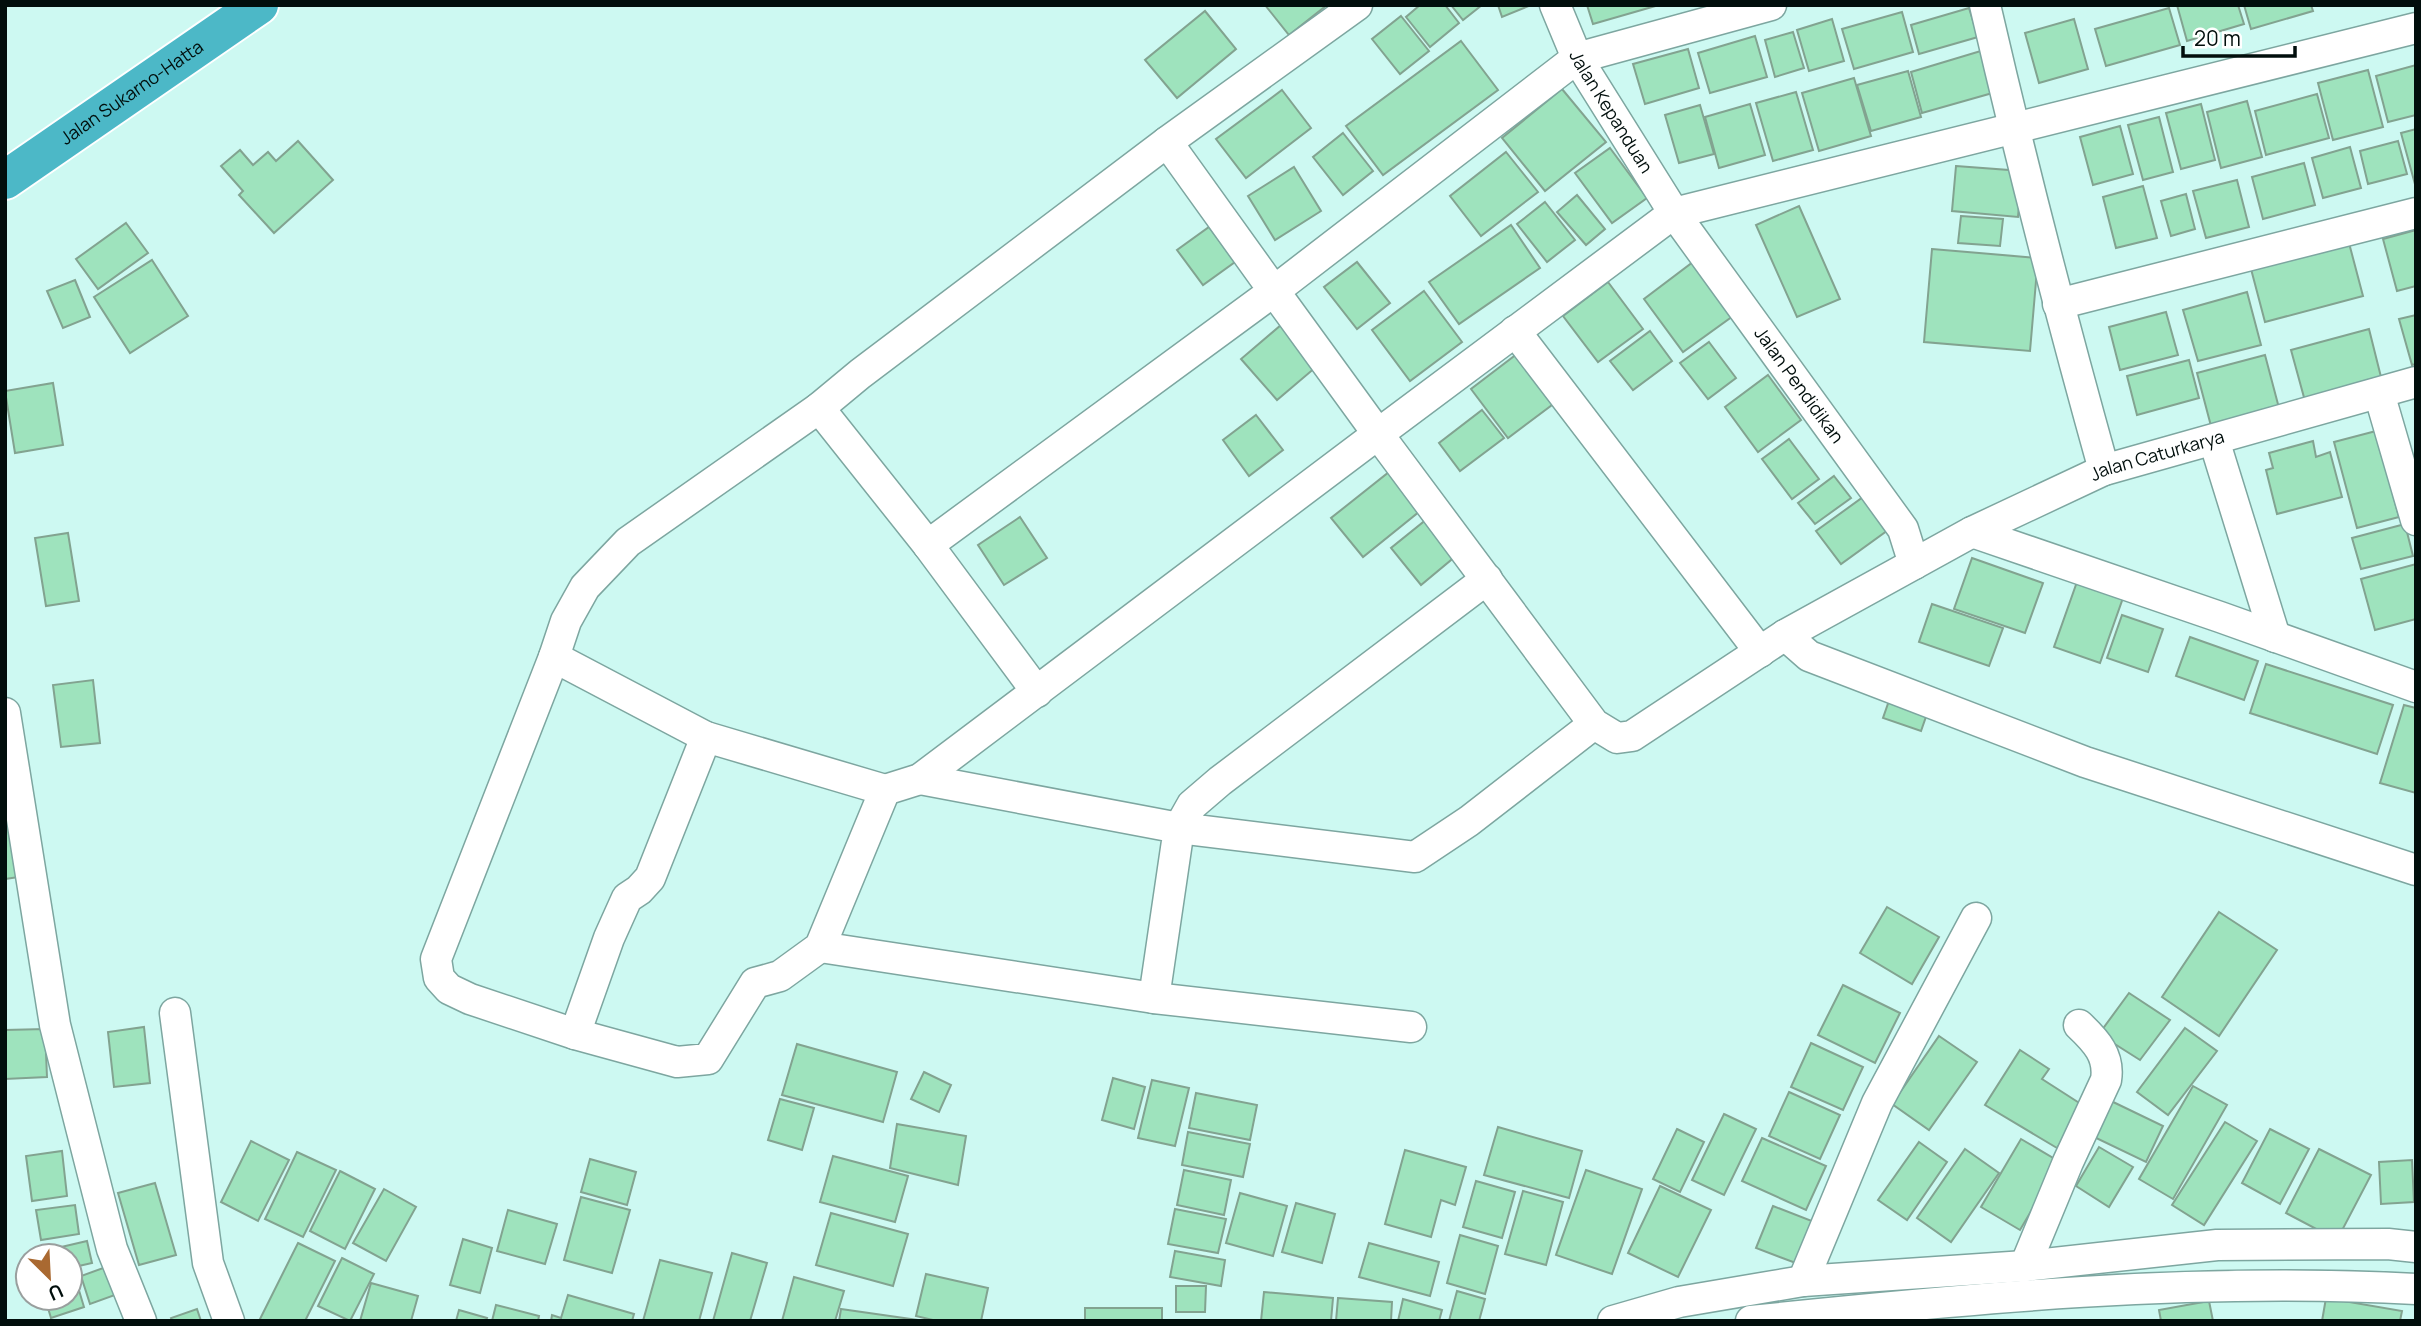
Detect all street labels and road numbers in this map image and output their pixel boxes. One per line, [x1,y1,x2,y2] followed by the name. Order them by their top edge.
[55,34,207,150] street label: Jalan Sukarno-Hatta
[1564,47,1659,177] street label: Jalan Kepanduan
[1749,322,1850,448] street label: Jalan Pendidikan
[2086,424,2227,486] street label: Jalan Caturkarya

